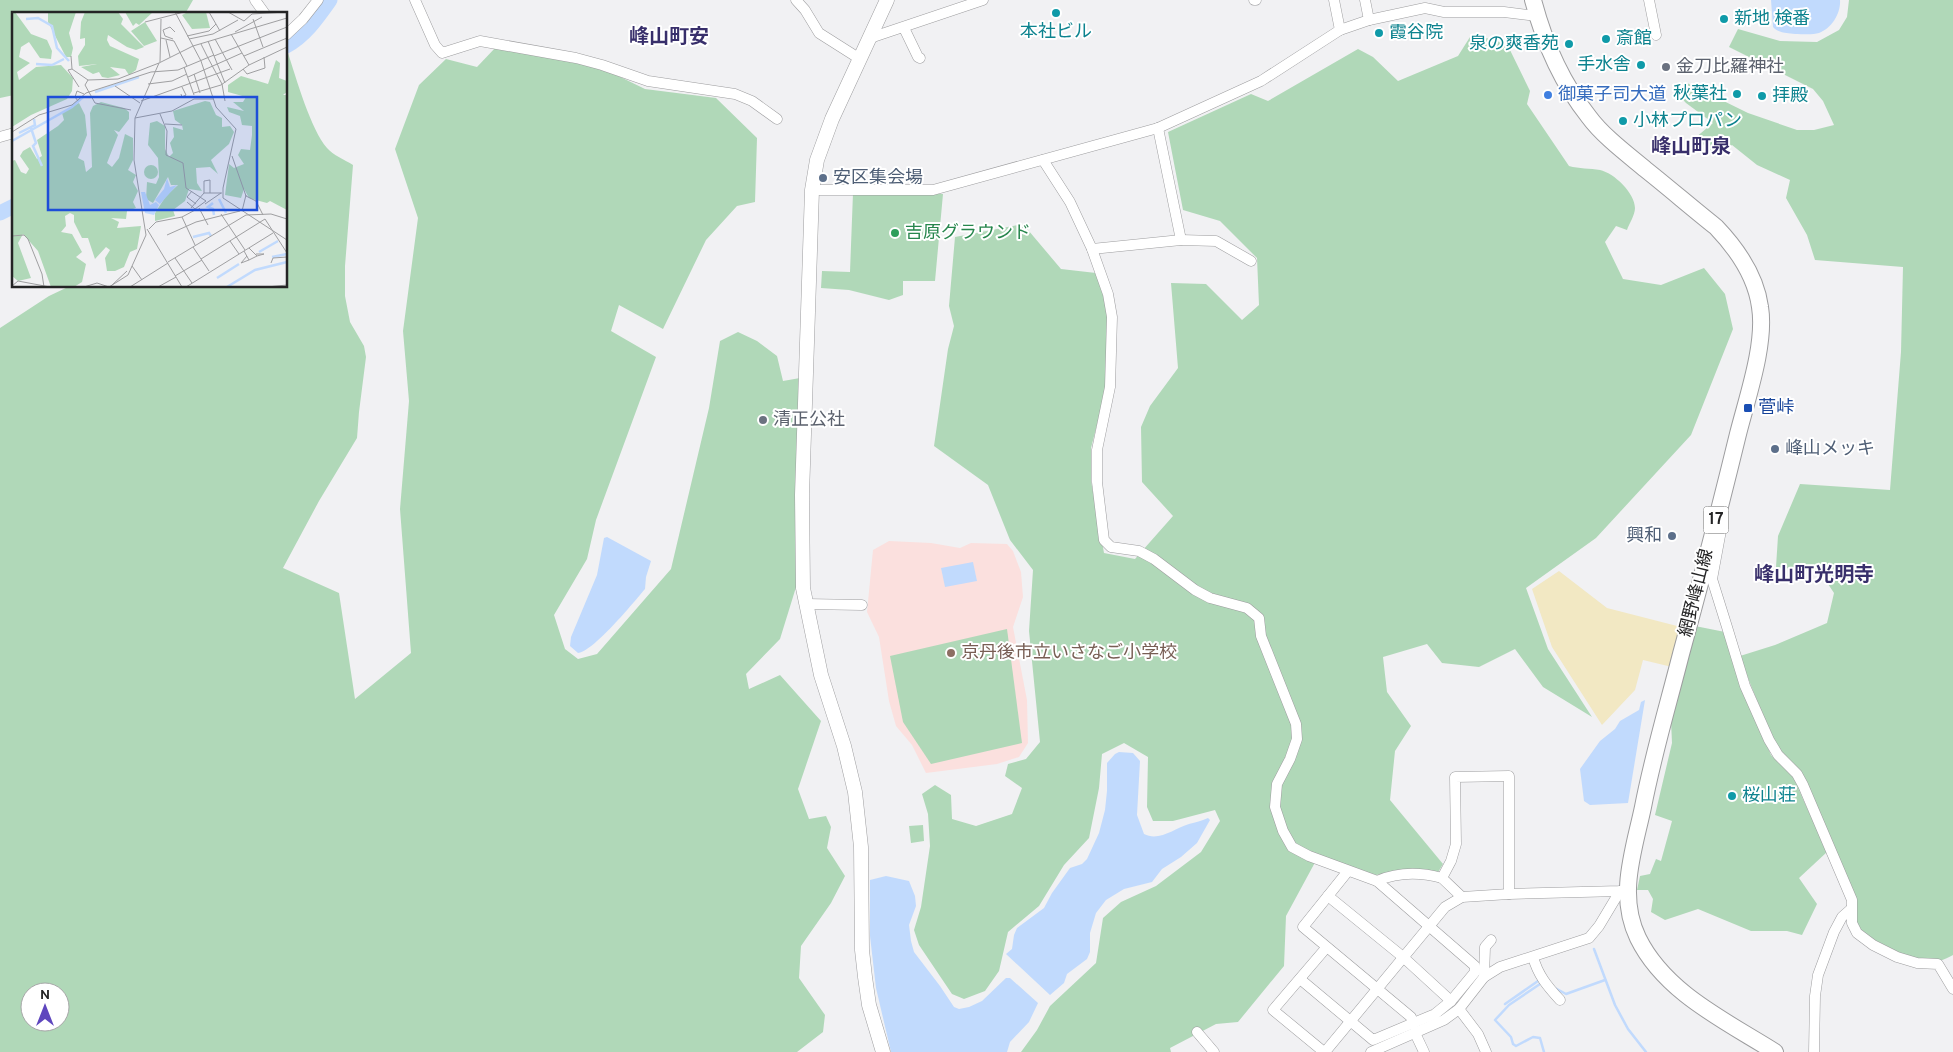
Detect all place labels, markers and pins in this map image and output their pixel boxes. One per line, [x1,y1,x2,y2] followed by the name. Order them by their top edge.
[1050,7,1062,19] marker: 本社ビル
[1734,8,1810,31] place label: 新地 検番
[1718,13,1730,25] marker: 新地 検番
[1020,21,1092,44] place label: 本社ビル
[1389,22,1443,45] place label: 霞谷院
[1373,27,1385,39] marker: 霞谷院
[1616,28,1652,51] place label: 斎館
[1469,33,1559,56] place label: 泉の爽香苑
[1600,33,1612,45] marker: 斎館
[1563,38,1575,50] marker: 泉の爽香苑
[1577,54,1631,77] place label: 手水舎
[1676,56,1784,79] place label: 金刀比羅神社
[1635,59,1647,71] marker: 手水舎
[1660,61,1672,73] marker: 金刀比羅神社
[1673,83,1727,106] place label: 秋葉社
[1558,84,1666,107] place label: 御菓子司大道
[1772,85,1808,108] place label: 拝殿
[1731,88,1743,100] marker: 秋葉社
[1542,89,1554,101] marker: 御菓子司大道
[1756,90,1768,102] marker: 拝殿
[1633,110,1742,133] place label: 小林プロパン
[1617,115,1629,127] marker: 小林プロパン
[833,167,923,190] place label: 安区集会場
[817,172,829,184] marker: 安区集会場
[905,222,1031,245] place label: 吉原グラウンド
[889,227,901,239] marker: 吉原グラウンド
[1758,397,1794,420] place label: 菅峠
[1742,402,1754,414] marker: 菅峠
[773,409,845,432] place label: 清正公社
[757,414,769,426] marker: 清正公社
[1785,438,1875,461] place label: 峰山メッキ
[1769,443,1781,455] marker: 峰山メッキ
[1626,525,1662,548] place label: 興和
[1666,530,1678,542] marker: 興和
[961,642,1177,665] place label: 京丹後市立いさなご小学校
[945,647,957,659] marker: 京丹後市立いさなご小学校
[1742,785,1796,808] place label: 桜山荘
[1726,790,1738,802] marker: 桜山荘

